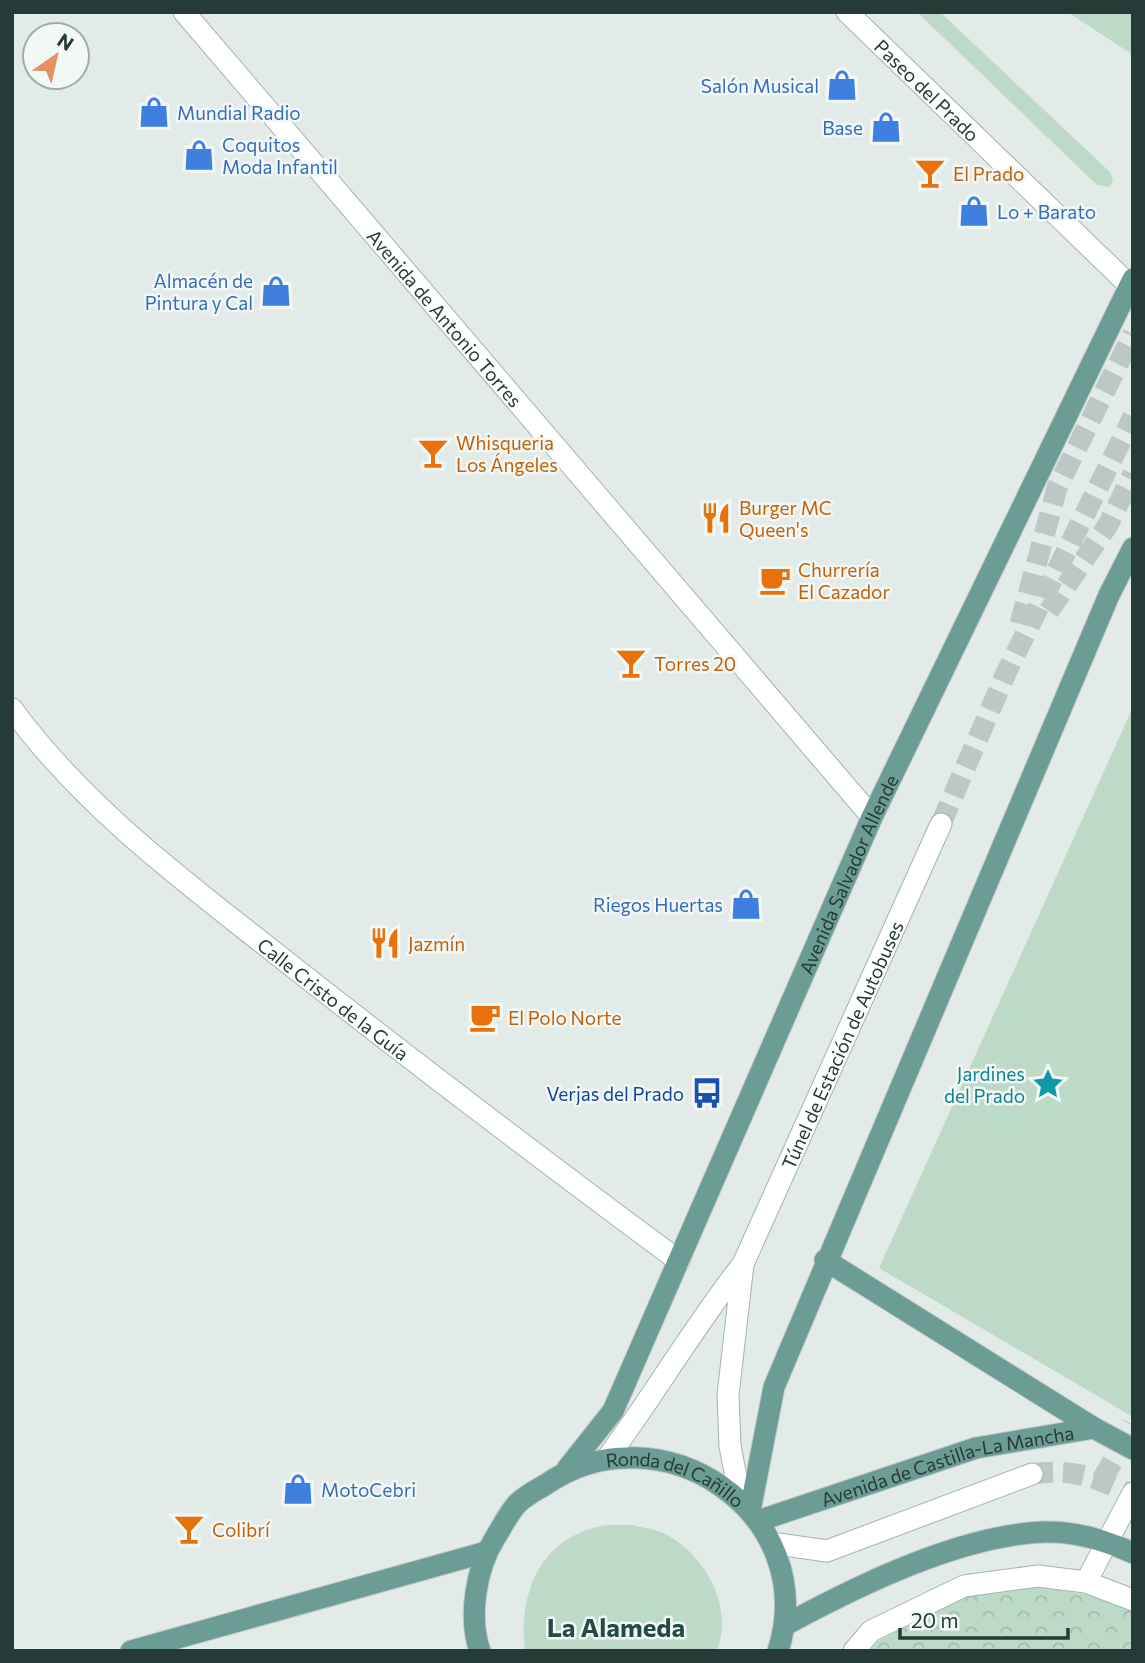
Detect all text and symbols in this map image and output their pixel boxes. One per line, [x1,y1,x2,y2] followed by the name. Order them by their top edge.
[21,21,91,91] north arrow
[53,28,78,55] text: N
[870,34,985,146] street label: Paseo del Prado
[825,68,859,102] shop icon: Salón Musical
[701,74,819,97] place label: Salón Musical
[137,95,171,129] shop icon: Mundial Radio
[177,101,301,124] place label: Mundial Radio
[869,110,903,144] shop icon: Base
[822,116,863,139] place label: Base
[222,133,338,178] place label: Coquitos Moda Infantil
[182,138,216,172] shop icon: Coquitos Moda Infantil
[913,156,947,190] bar icon: El Prado
[953,162,1024,185] place label: El Prado
[957,194,991,228] shop icon: Lo + Barato
[997,200,1096,223] place label: Lo + Barato
[363,224,527,411] street label: Avenida de Antonio Torres
[145,269,253,314] place label: Almacén de Pintura y Cal
[259,274,293,308] shop icon: Almacén de Pintura y Cal
[456,431,558,476] place label: Whisqueria Los Ángeles
[416,436,450,470] bar icon: Whisqueria Los Ángeles
[739,496,832,541] place label: Burger MC Queen's
[699,501,733,535] restaurant icon: Burger MC Queen's
[798,558,890,603] place label: Churrería El Cazador
[758,563,792,597] cafe icon: Churrería El Cazador
[614,646,648,680] bar icon: Torres 20
[654,652,736,675] place label: Torres 20
[794,771,902,977] street label: Avenida Salvador Allende
[729,887,763,921] shop icon: Riegos Huertas
[593,893,723,916] place label: Riegos Huertas
[776,917,907,1172] street label: Túnel de Estación de Autobuses
[368,926,402,960] restaurant icon: Jazmín
[253,932,414,1065] street label: Calle Cristo de la Guía
[408,932,465,955] place label: Jazmín
[468,1000,502,1034] cafe icon: El Polo Norte
[508,1006,621,1029] place label: El Polo Norte
[944,1062,1025,1107] place label: Jardines del Prado
[1031,1067,1065,1101] place icon: Jardines del Prado
[690,1076,724,1110] bus stop icon: Verjas del Prado
[547,1082,684,1105] place label: Verjas del Prado
[818,1420,1076,1511] street label: Avenida de Castilla-La Mancha
[604,1446,750,1512] street label: Ronda del Cañillo
[281,1472,315,1506] shop icon: MotoCebri
[321,1478,416,1501] place label: MotoCebri
[172,1512,206,1546] bar icon: Colibrí
[212,1518,271,1541] place label: Colibrí
[900,1596,1068,1640] scale bar
[911,1607,959,1632] text: 20 m
[547,1611,685,1642] district label: La Alameda

